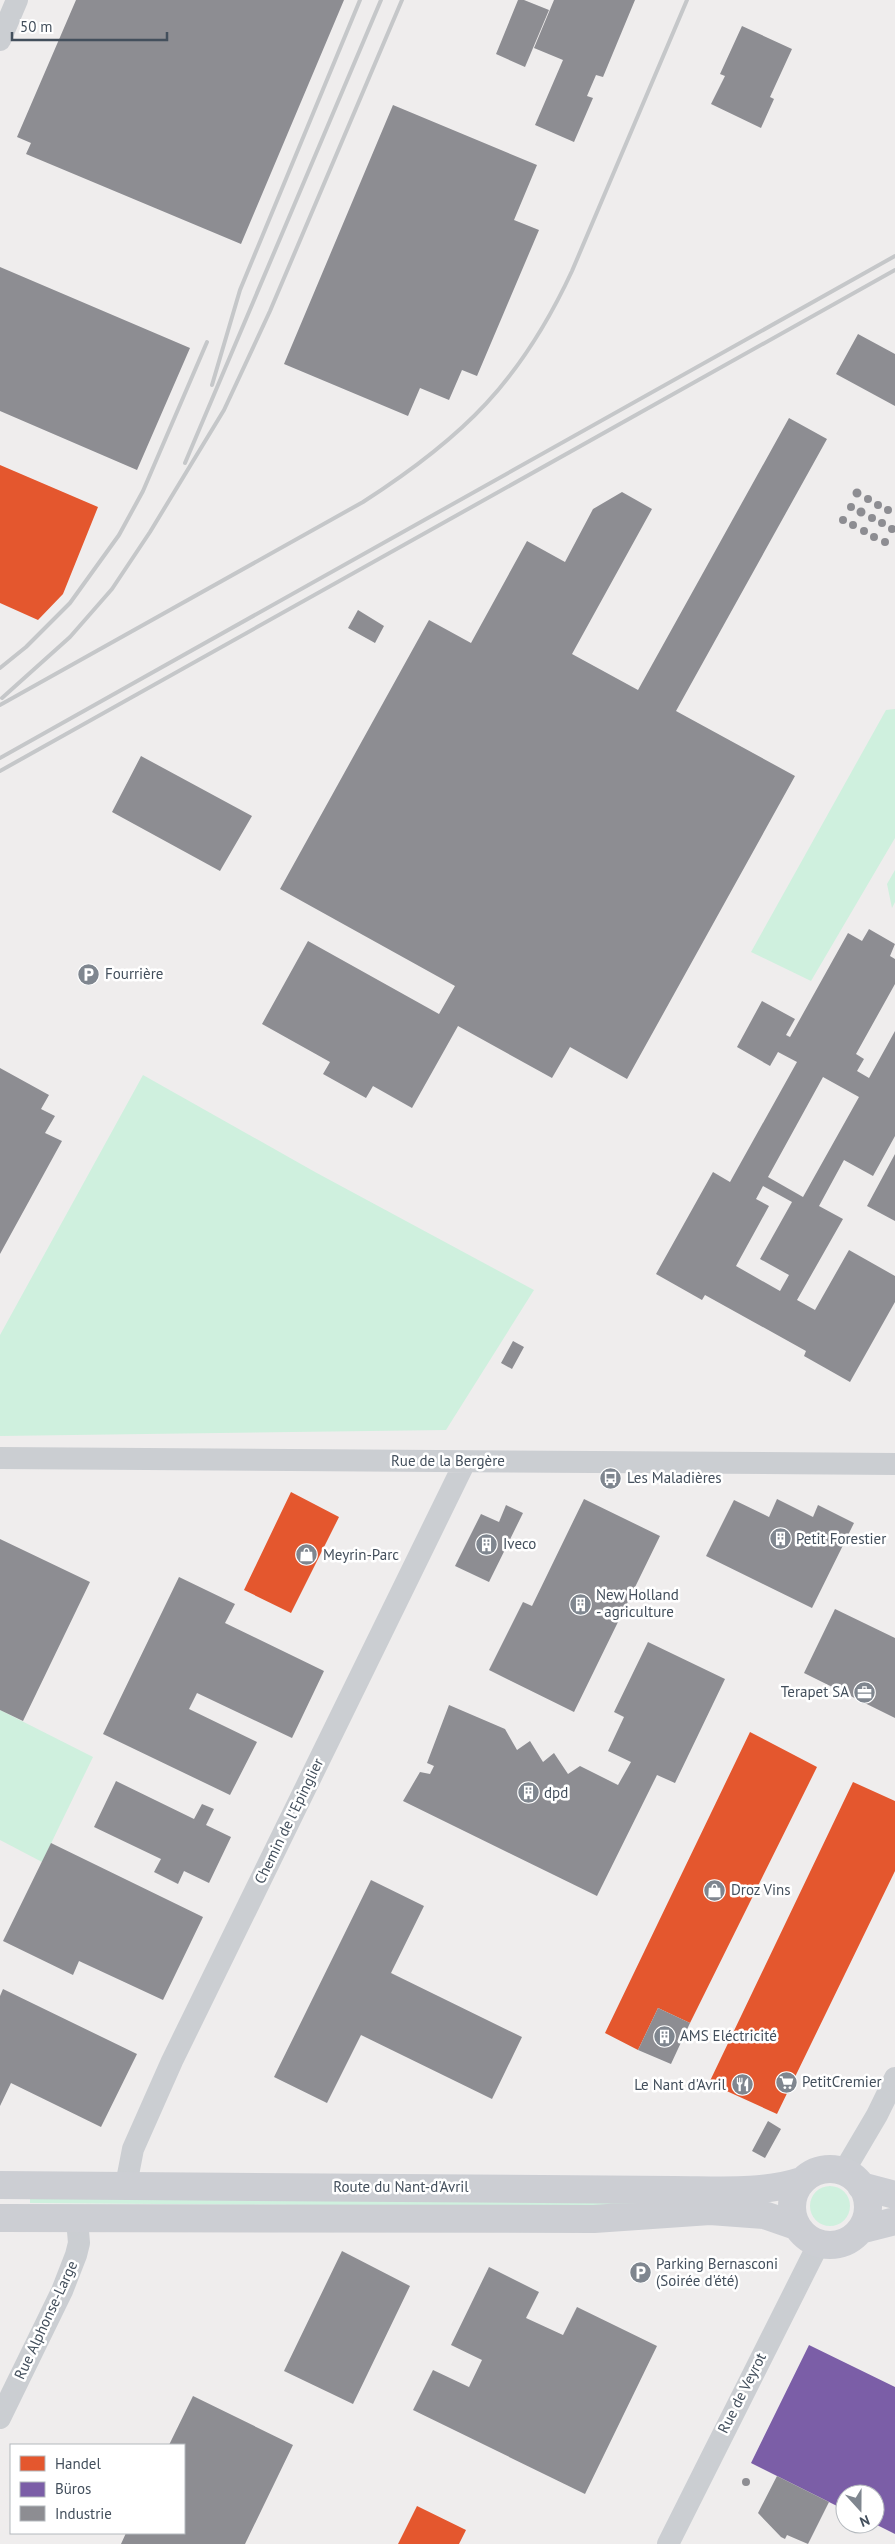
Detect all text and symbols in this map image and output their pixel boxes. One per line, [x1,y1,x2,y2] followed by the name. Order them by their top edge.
[12,10,168,42] scale bar
[20,17,53,36] text: 50 m
[77,962,101,986] parking icon: Fourrière
[105,964,163,983] place label: Fourrière
[391,1451,505,1470] street label: Rue de la Bergère
[599,1466,623,1490] bus stop icon: Les Maladières
[627,1468,722,1487] place label: Les Maladières
[768,1527,792,1551] building icon: Petit Forestier
[796,1529,886,1548] place label: Petit Forestier
[475,1532,499,1556] building icon: Iveco
[503,1534,536,1553] place label: Iveco
[295,1543,319,1567] shop icon: Meyrin-Parc
[323,1545,399,1564] place label: Meyrin-Parc
[596,1585,679,1621] place label: New Holland - agriculture
[568,1592,592,1616] building icon: New Holland - agriculture
[853,1680,877,1704] office icon: Terapet SA
[781,1682,849,1701] place label: Terapet SA
[250,1755,327,1887] street label: Chemin de l'Epinglier
[516,1781,540,1805] building icon: dpd
[544,1783,568,1802] place label: dpd
[703,1878,727,1902] shop icon: Droz Vins
[731,1880,791,1899] place label: Droz Vins
[652,2024,676,2048] building icon: AMS Eléctricité
[680,2026,777,2045] place label: AMS Eléctricité
[774,2070,798,2094] supermarket icon: PetitCremier
[802,2072,882,2091] place label: PetitCremier
[730,2073,754,2097] restaurant icon: Le Nant d'Avril
[634,2075,727,2094] place label: Le Nant d'Avril
[333,2177,469,2196] street label: Route du Nant-d'Avril
[656,2254,778,2290] place label: Parking Bernasconi (Soirée d'été)
[10,2257,81,2382] street label: Rue Alphonse-Large
[628,2261,652,2285] parking icon: Parking Bernasconi (Soirée d'été)
[713,2349,770,2436] street label: Rue de Veyrot
[10,2444,185,2534] legend
[55,2454,101,2473] text: Handel
[55,2479,91,2498] text: Büros
[835,2484,885,2534] north arrow
[55,2504,112,2523] text: Industrie
[857,2511,872,2531] text: N

